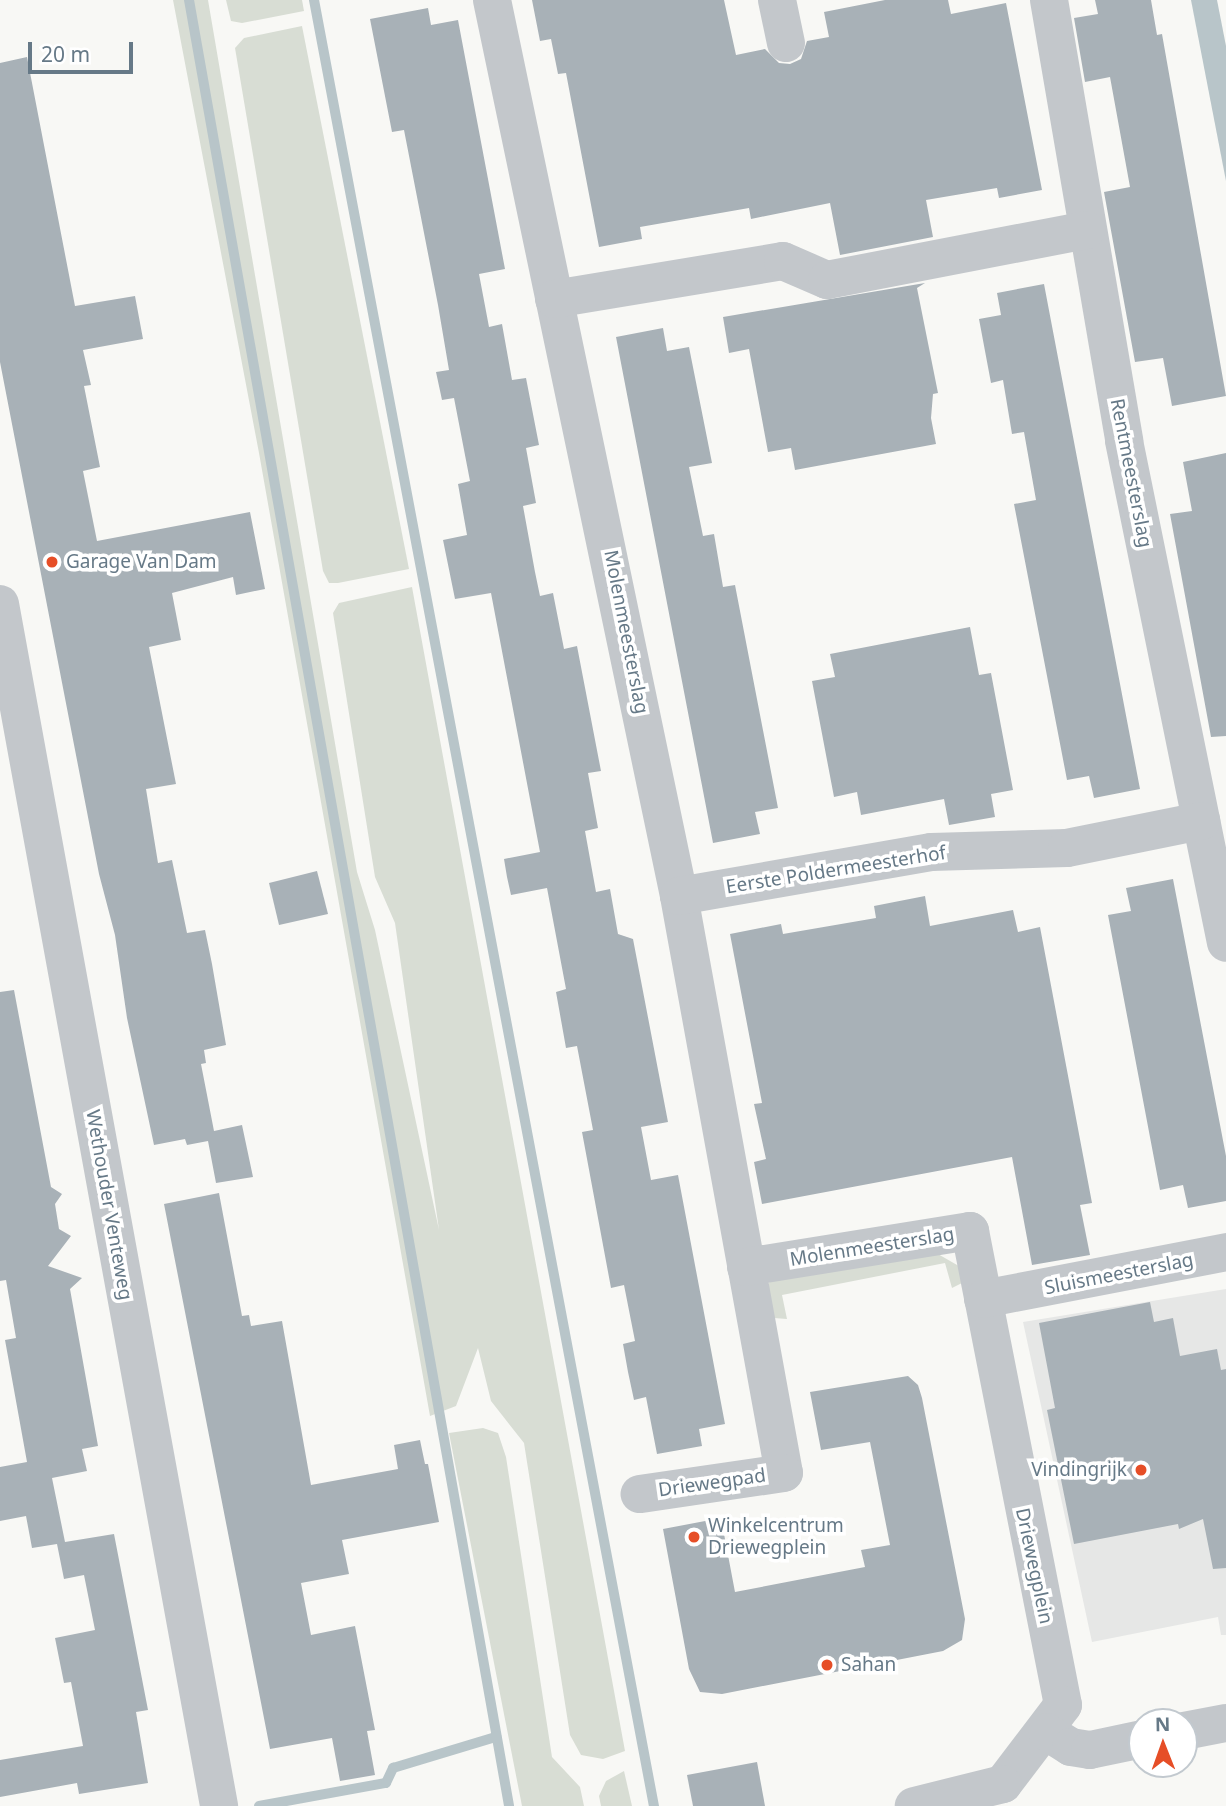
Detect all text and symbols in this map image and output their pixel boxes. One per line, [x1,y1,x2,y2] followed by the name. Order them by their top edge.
[32,28,136,72] scale bar
[41,40,90,68] text: 20 m
[1105,397,1157,549] street label: Rentmeesterslag
[599,548,653,716] street label: Molenmeesterslag
[66,551,217,573] place label: Garage Van Dam
[44,554,60,570] marker: Garage Van Dam
[724,841,948,899] street label: Eerste Poldermeesterhof
[81,1108,137,1302] street label: Wethouder Venteweg
[788,1223,956,1271] street label: Molenmeesterslag
[1043,1248,1195,1300] street label: Sluismeesterslag
[1031,1459,1127,1481] place label: Vindingrijk
[1133,1462,1149,1478] marker: Vindingrijk
[657,1464,767,1502] street label: Driewegpad
[1011,1506,1057,1626] street label: Driewegplein
[708,1515,844,1559] place label: Winkelcentrum Driewegplein
[686,1529,702,1545] marker: Winkelcentrum Driewegplein
[841,1654,896,1676] place label: Sahan
[819,1657,835,1673] marker: Sahan
[1128,1708,1198,1778] north arrow
[1155,1711,1171,1737] text: N

